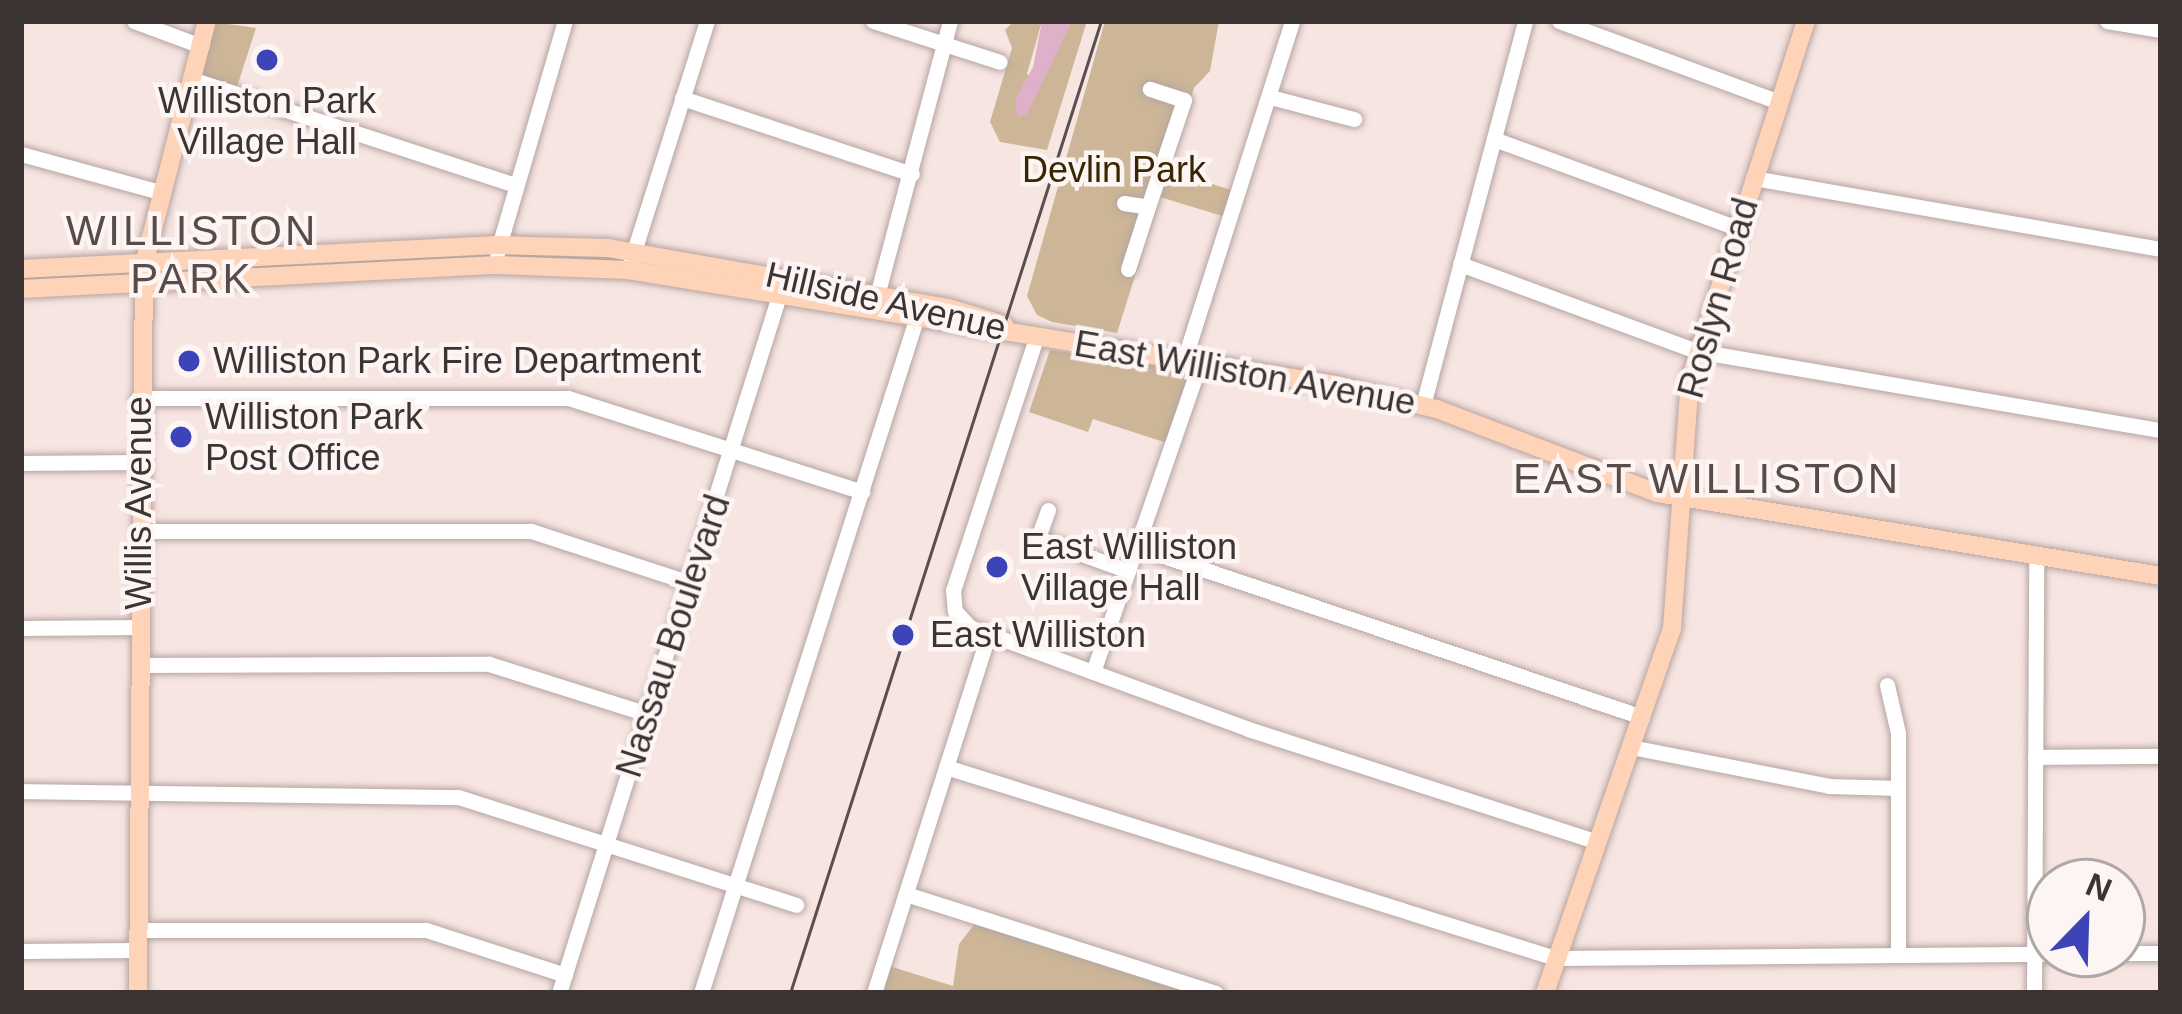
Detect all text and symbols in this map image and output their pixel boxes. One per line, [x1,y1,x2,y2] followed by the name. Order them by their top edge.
[254,47,280,73] marker: Williston Park Village Hall
[158,78,376,163] place label: Williston Park Village Hall
[1022,148,1206,192] park label: Devlin Park
[1669,193,1767,403] street label: Roslyn Road
[66,206,318,304] district label: WILLISTON PARK
[761,252,1011,350] street label: Hillside Avenue
[1070,322,1420,424] street label: East Williston Avenue
[213,339,701,383] place label: Williston Park Fire Department
[176,348,202,374] marker: Williston Park Fire Department
[205,394,423,479] place label: Williston Park Post Office
[117,395,161,611] street label: Willis Avenue
[168,424,194,450] marker: Williston Park Post Office
[1513,454,1901,504] district label: EAST WILLISTON
[607,489,739,783] street label: Nassau Boulevard
[1021,524,1237,609] place label: East Williston Village Hall
[984,554,1010,580] marker: East Williston Village Hall
[930,613,1146,657] place label: East Williston
[887,619,919,651] marker: East Williston
[2026,858,2146,978] north arrow
[2081,865,2117,909] text: N

